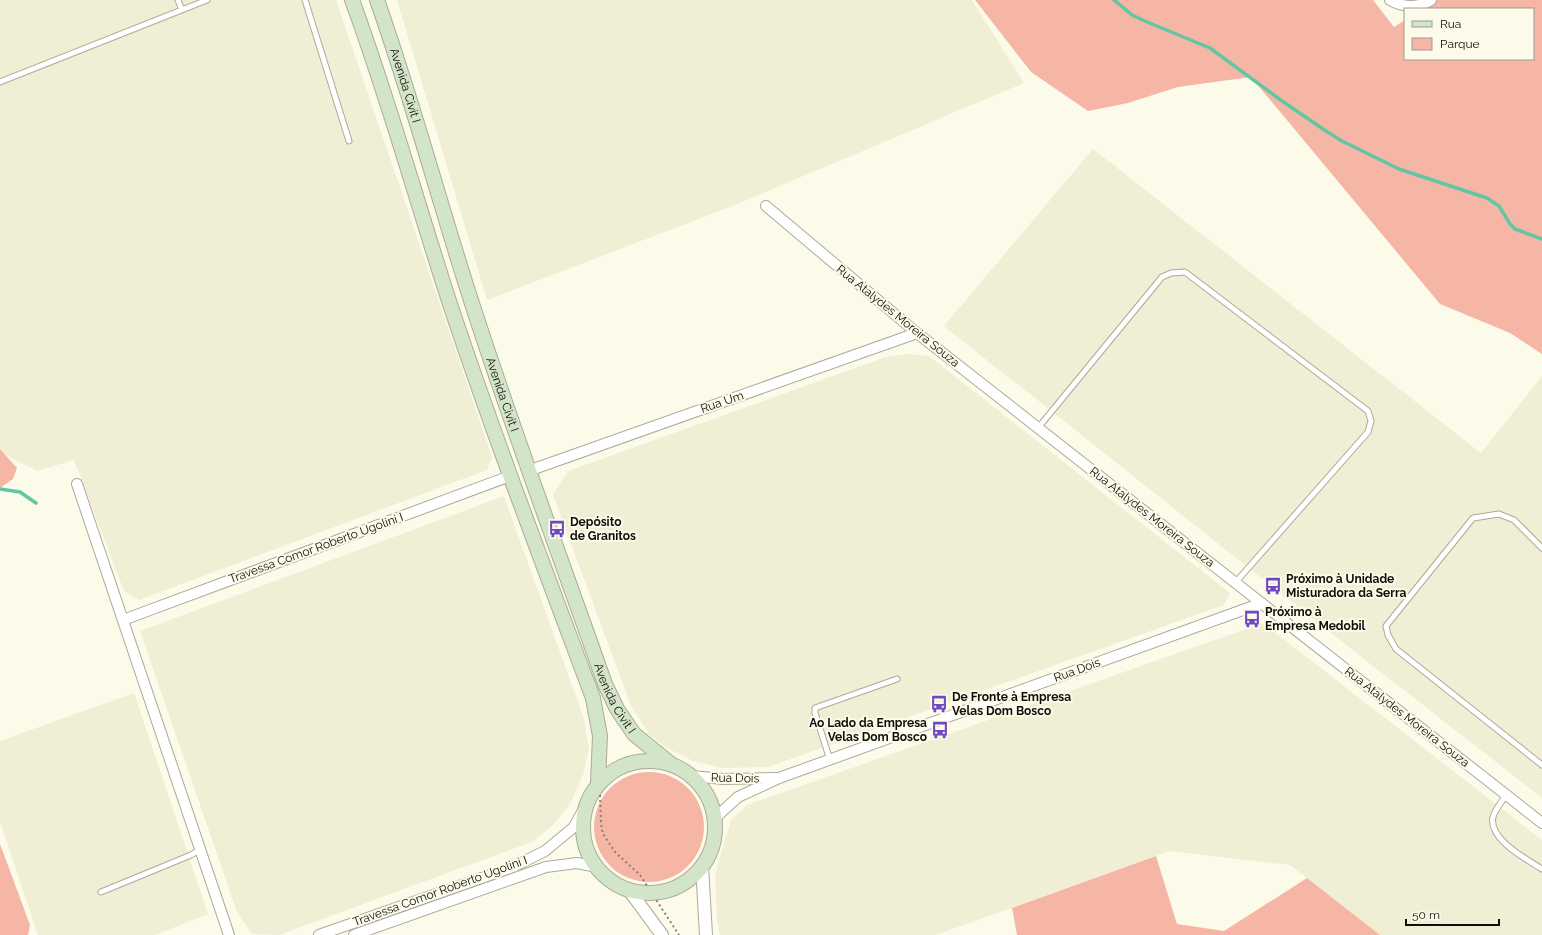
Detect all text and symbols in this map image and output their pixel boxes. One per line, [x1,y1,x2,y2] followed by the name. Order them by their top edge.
[1404,8,1534,60] legend
[1440,17,1461,31] text: Rua
[1440,37,1480,51] text: Parque
[387,46,423,125] street label: Avenida Civit I
[834,262,962,370] street label: Rua Atalydes Moreira Souza
[483,356,522,434] street label: Avenida Civit I
[699,388,745,416] street label: Rua Um
[1087,464,1217,570] street label: Rua Atalydes Moreira Souza
[227,510,405,586] street label: Travessa Comor Roberto Ugolini I
[570,515,636,543] place label: Depósito de Granitos
[547,519,567,539] bus stop icon: Depósito de Granitos
[1286,572,1407,600] place label: Próximo à Unidade Misturadora da Serra
[1263,576,1283,596] bus stop icon: Próximo à Unidade Misturadora da Serra
[1265,605,1366,633] place label: Próximo à Empresa Medobil
[1242,609,1262,629] bus stop icon: Próximo à Empresa Medobil
[1052,655,1102,685] street label: Rua Dois
[591,661,639,736] street label: Avenida Civit I
[1342,664,1472,770] street label: Rua Atalydes Moreira Souza
[952,690,1071,718] place label: De Fronte à Empresa Velas Dom Bosco
[929,694,949,714] bus stop icon: De Fronte à Empresa Velas Dom Bosco
[809,716,927,744] place label: Ao Lado da Empresa Velas Dom Bosco
[930,720,950,740] bus stop icon: Ao Lado da Empresa Velas Dom Bosco
[711,771,760,785] street label: Rua Dois
[351,853,529,929] street label: Travessa Comor Roberto Ugolini I
[1406,901,1499,927] scale bar
[1412,908,1440,922] text: 50 m

